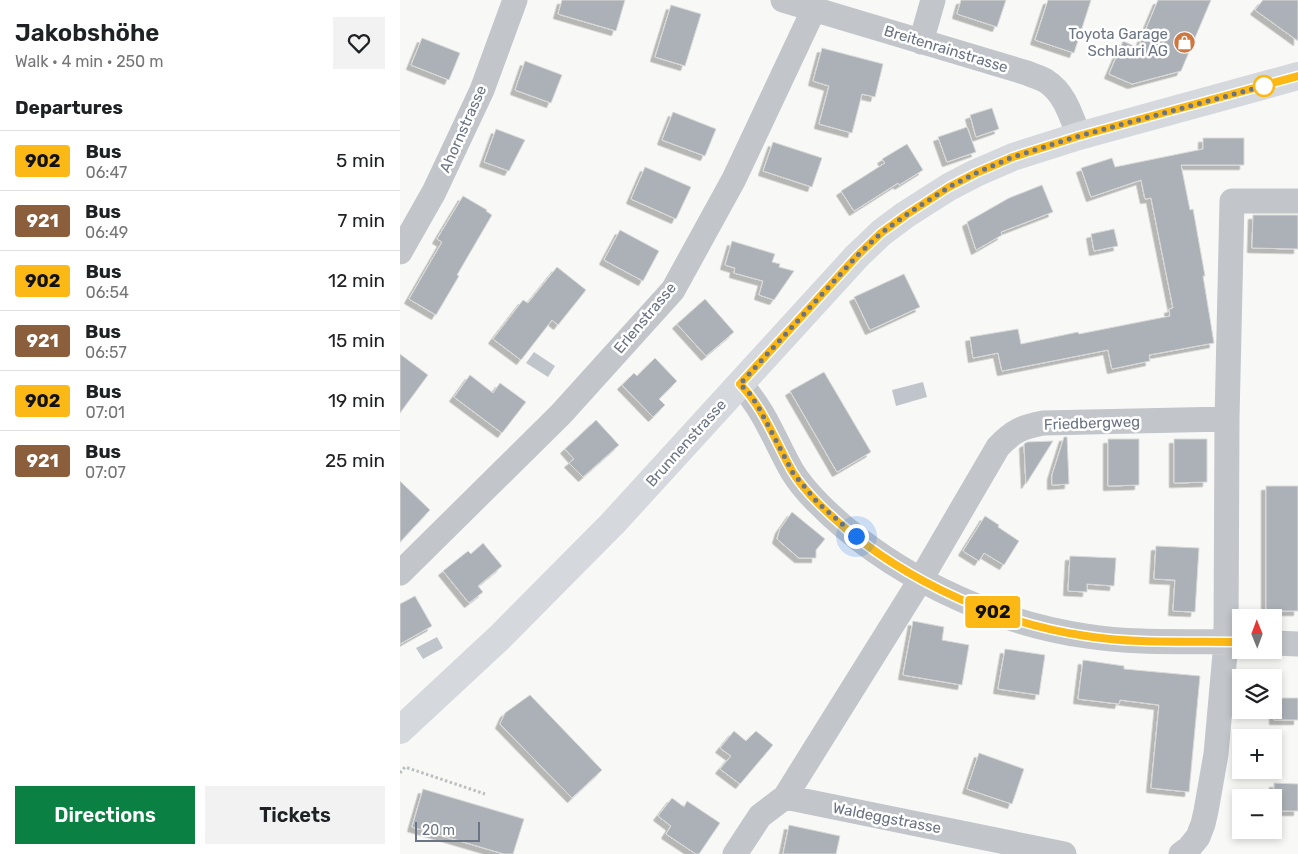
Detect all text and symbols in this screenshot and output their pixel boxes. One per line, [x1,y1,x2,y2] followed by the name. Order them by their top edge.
[333,17,385,69] button: heart
[15,19,159,47] text: Jakobshöhe
[882,22,1010,76] street label: Breitenrainstrasse
[1068,25,1168,60] place label: Toyota Garage Schlauri AG
[1172,31,1196,55] shop icon: Toyota Garage Schlauri AG
[15,52,163,71] text: Walk · 4 min · 250 m
[1253,75,1275,97] unlabelled marker
[436,83,490,175] street label: Ahornstrasse
[15,96,123,119] text: Departures
[85,140,122,163] text: Bus
[336,149,385,172] text: 5 min
[25,150,60,172] text: 902
[85,163,127,182] text: 06:47
[85,200,121,223] text: Bus
[338,209,385,232] text: 7 min
[26,210,59,232] text: 921
[85,223,128,242] text: 06:49
[85,260,122,283] text: Bus
[328,269,385,292] text: 12 min
[25,270,60,292] text: 902
[610,279,680,357] street label: Erlenstrasse
[85,283,129,302] text: 06:54
[85,320,121,343] text: Bus
[328,329,385,352] text: 15 min
[26,330,59,352] text: 921
[85,343,127,362] text: 06:57
[85,380,122,403] text: Bus
[328,389,385,412] text: 19 min
[25,390,60,412] text: 902
[642,396,730,490] street label: Brunnenstrasse
[85,403,125,422] text: 07:01
[1044,412,1140,434] street label: Friedbergweg
[85,440,121,463] text: Bus
[325,449,385,472] text: 25 min
[26,450,59,472] text: 921
[85,463,126,482] text: 07:07
[844,524,869,549] your location
[964,596,1022,628] line badge: 902
[975,601,1011,623] text: 902
[1232,609,1282,659] north arrow
[1232,609,1282,839] map controls
[1232,669,1282,719] button: layers
[1232,729,1282,779] button: +
[15,786,195,844] button: Directions
[205,786,385,844] button: Tickets
[1232,789,1282,839] button: −
[831,799,943,837] street label: Waldeggstrasse
[415,819,480,842] scale bar
[422,822,455,839] text: 20 m

